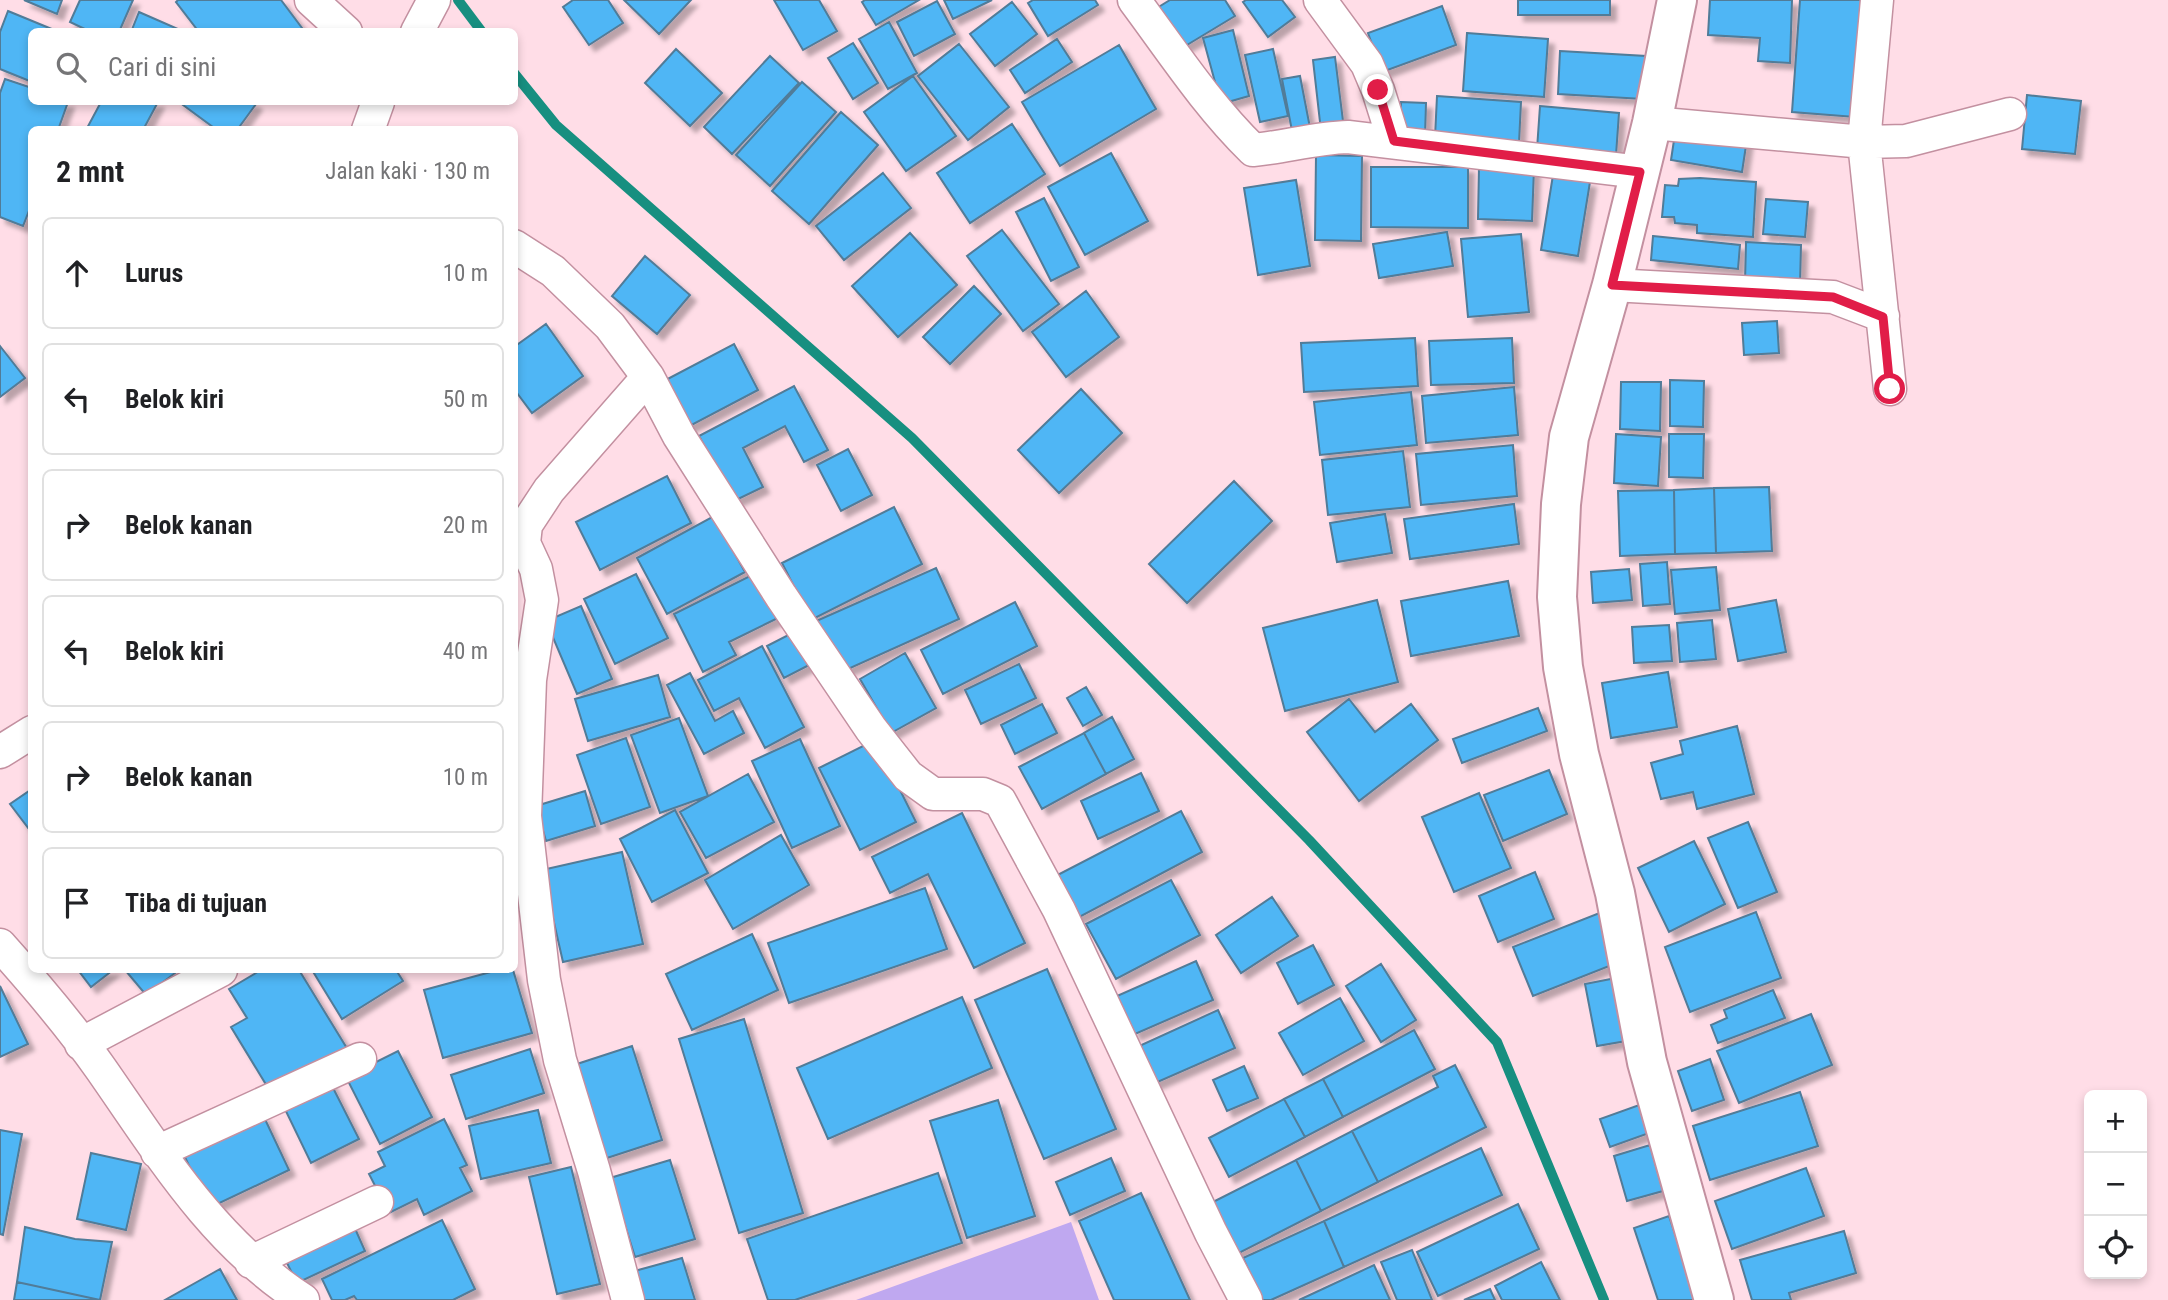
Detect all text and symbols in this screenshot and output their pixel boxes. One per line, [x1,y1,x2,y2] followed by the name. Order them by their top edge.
[28,28,518,105] search box
[52,48,90,86] icon: search
[108,52,216,82] text: Cari di sini
[1362,74,1393,105] route end
[56,154,124,189] text: 2 mnt
[325,158,490,185] text: Jalan kaki · 130 m
[58,254,96,292] icon: ahead
[125,258,183,288] text: Lurus
[443,260,488,287] text: 10 m
[1874,373,1905,404] route start
[58,380,96,418] icon: left
[125,384,224,414] text: Belok kiri
[443,386,488,413] text: 50 m
[58,506,96,544] icon: right
[125,510,252,540] text: Belok kanan
[443,512,488,539] text: 20 m
[58,632,96,670] icon: left
[125,636,224,666] text: Belok kiri
[443,638,488,665] text: 40 m
[58,758,96,796] icon: right
[125,762,252,792] text: Belok kanan
[443,764,488,791] text: 10 m
[58,884,96,922] icon: arrive
[125,888,267,918] text: Tiba di tujuan
[2084,1090,2147,1279] map controls
[2084,1090,2147,1153] button: +
[2084,1153,2147,1216] button: −
[2084,1216,2147,1279] button: locate

